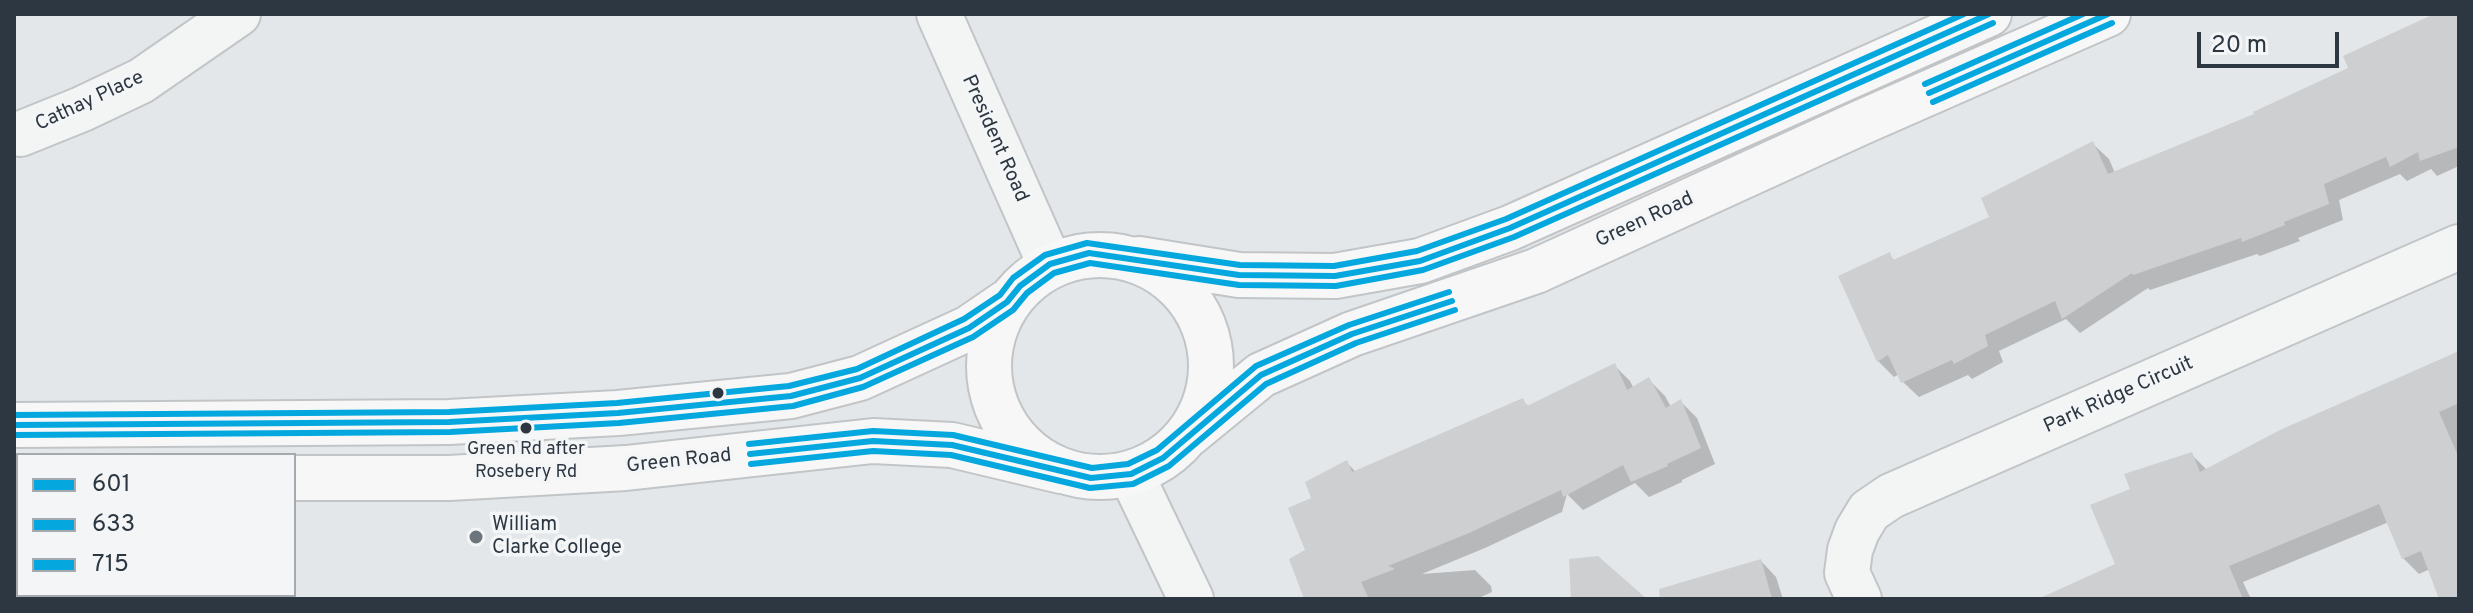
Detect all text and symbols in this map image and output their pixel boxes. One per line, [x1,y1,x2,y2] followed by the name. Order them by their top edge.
[2201,16,2343,66] scale bar
[2211,31,2267,61] text: 20 m
[32,66,148,138] street label: Cathay Place
[955,72,1033,206] street label: President Road
[1592,188,1698,254] street label: Green Road
[2040,352,2198,440] street label: Park Ridge Circuit
[710,385,726,401] unlabelled marker
[518,420,534,436] marker: Green Rd after Rosebery Rd
[467,439,585,482] place label: Green Rd after Rosebery Rd
[625,445,733,479] street label: Green Road
[16,453,296,597] legend
[92,470,131,500] text: 601
[92,510,135,540] text: 633
[492,514,622,561] place label: William Clarke College
[467,528,485,546] marker: William Clarke College
[92,550,129,580] text: 715

